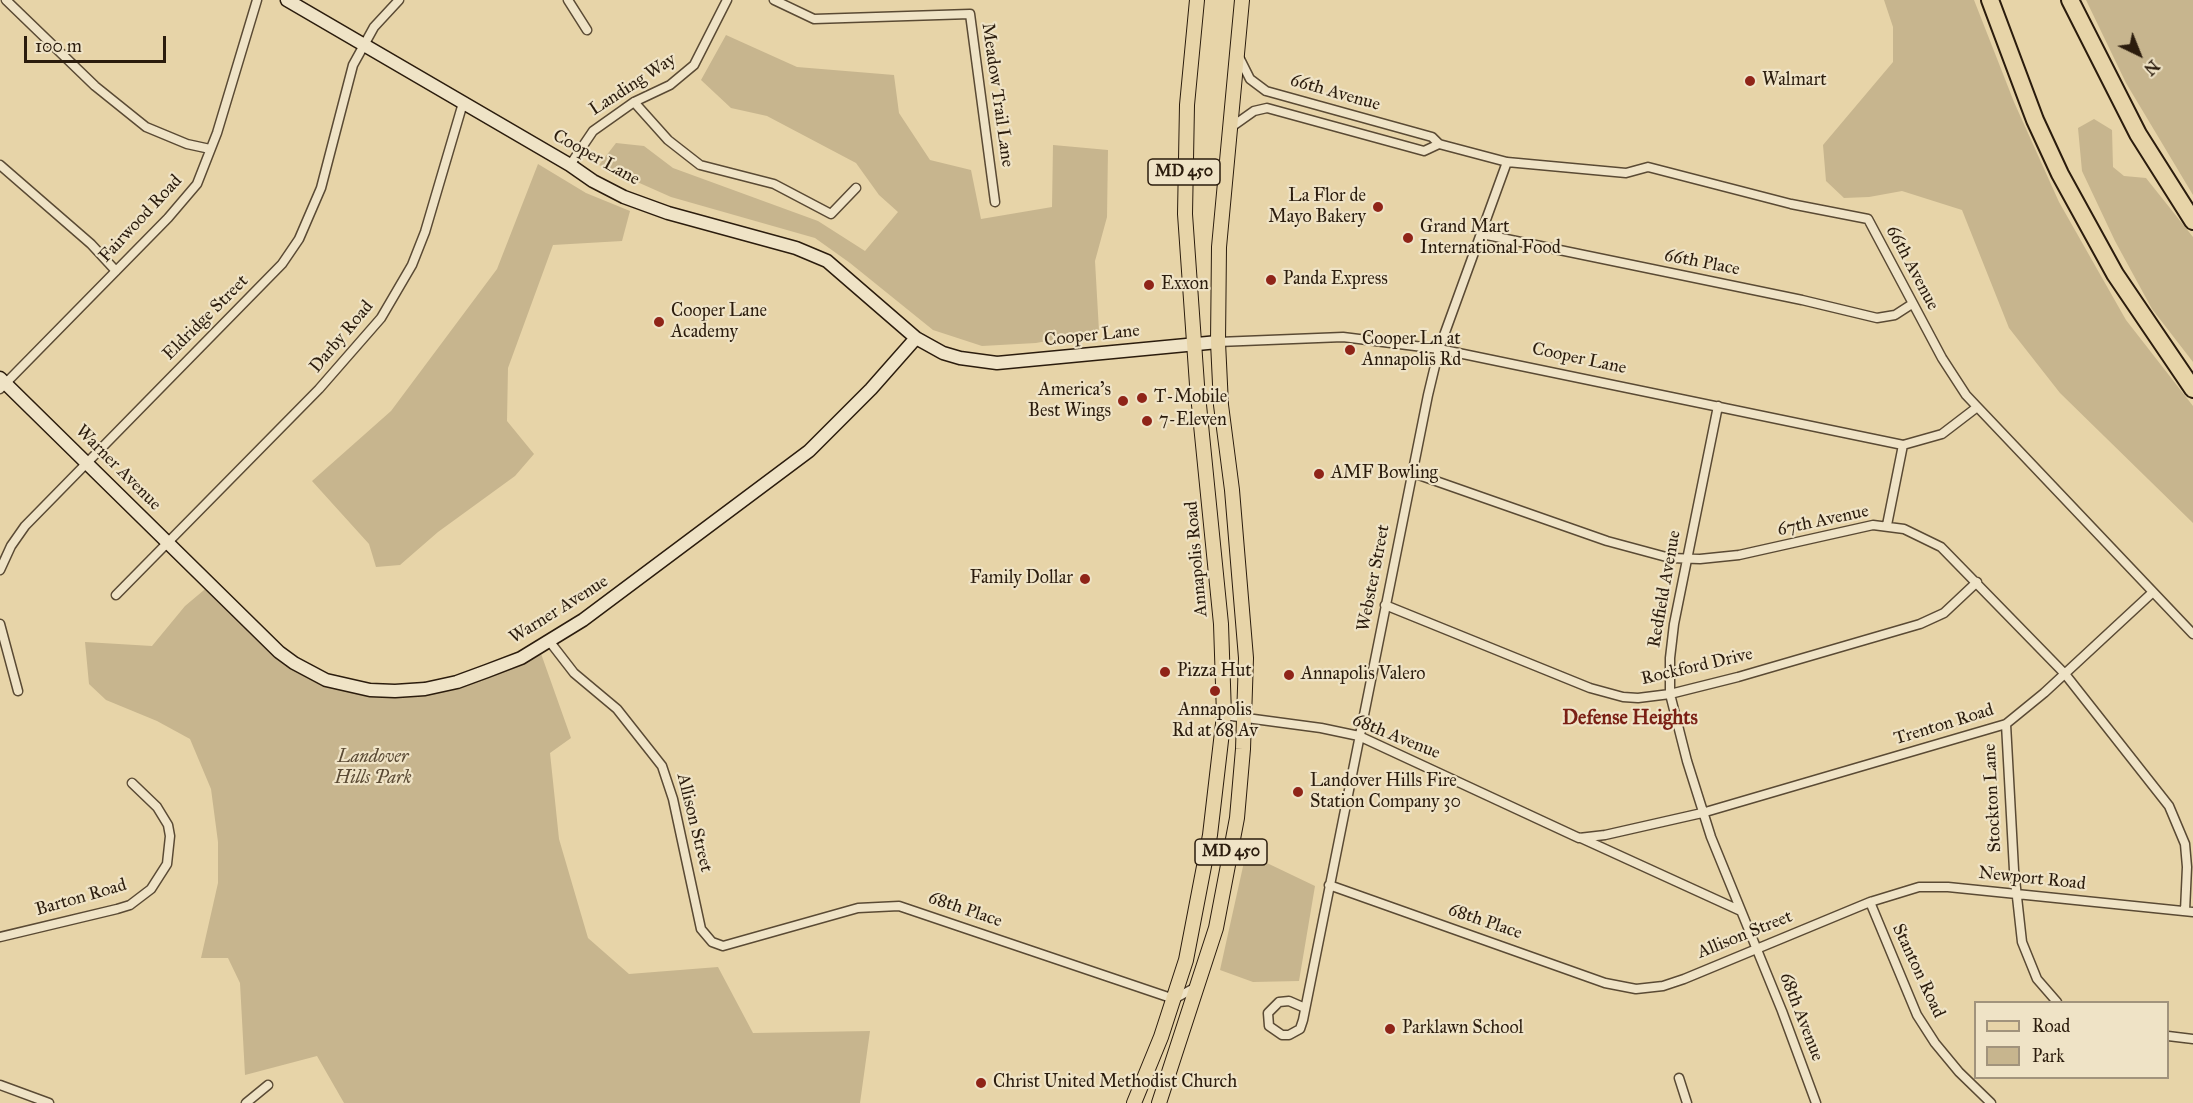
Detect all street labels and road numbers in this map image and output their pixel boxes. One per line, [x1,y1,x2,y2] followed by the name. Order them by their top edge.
[976,22,1018,168] street label: Meadow Trail Lane
[586,49,680,121] street label: Landing Way
[1287,70,1383,116] street label: 66th Avenue
[549,125,643,191] street label: Cooper Lane
[1148,159,1220,185] road number: MD 450
[95,171,187,267] street label: Fairwood Road
[1881,222,1943,314] street label: 66th Avenue
[1662,245,1742,281] street label: 66th Place
[159,271,253,365] street label: Eldridge Street
[306,296,378,378] street label: Darby Road
[1043,320,1141,352] street label: Cooper Lane
[1530,338,1628,380] street label: Cooper Lane
[71,421,165,515] street label: Warner Avenue
[1181,500,1213,618] street label: Annapolis Road
[1775,501,1871,541] street label: 67th Avenue
[1353,523,1395,633] street label: Webster Street
[1644,529,1686,649] street label: Redfield Avenue
[506,571,612,649] street label: Warner Avenue
[1639,644,1755,690] street label: Rockford Drive
[1891,700,1997,750] street label: Trenton Road
[1349,710,1443,764] street label: 68th Avenue
[1979,743,2007,853] street label: Stockton Lane
[671,771,717,875] street label: Allison Street
[1195,839,1267,865] road number: MD 450
[1977,863,2087,895] street label: Newport Road
[33,875,129,921] street label: Barton Road
[925,887,1005,933] street label: 68th Place
[1445,899,1525,945] street label: 68th Place
[1694,906,1796,964] street label: Allison Street
[1887,920,1949,1022] street label: Stanton Road
[1774,970,1828,1064] street label: 68th Avenue

